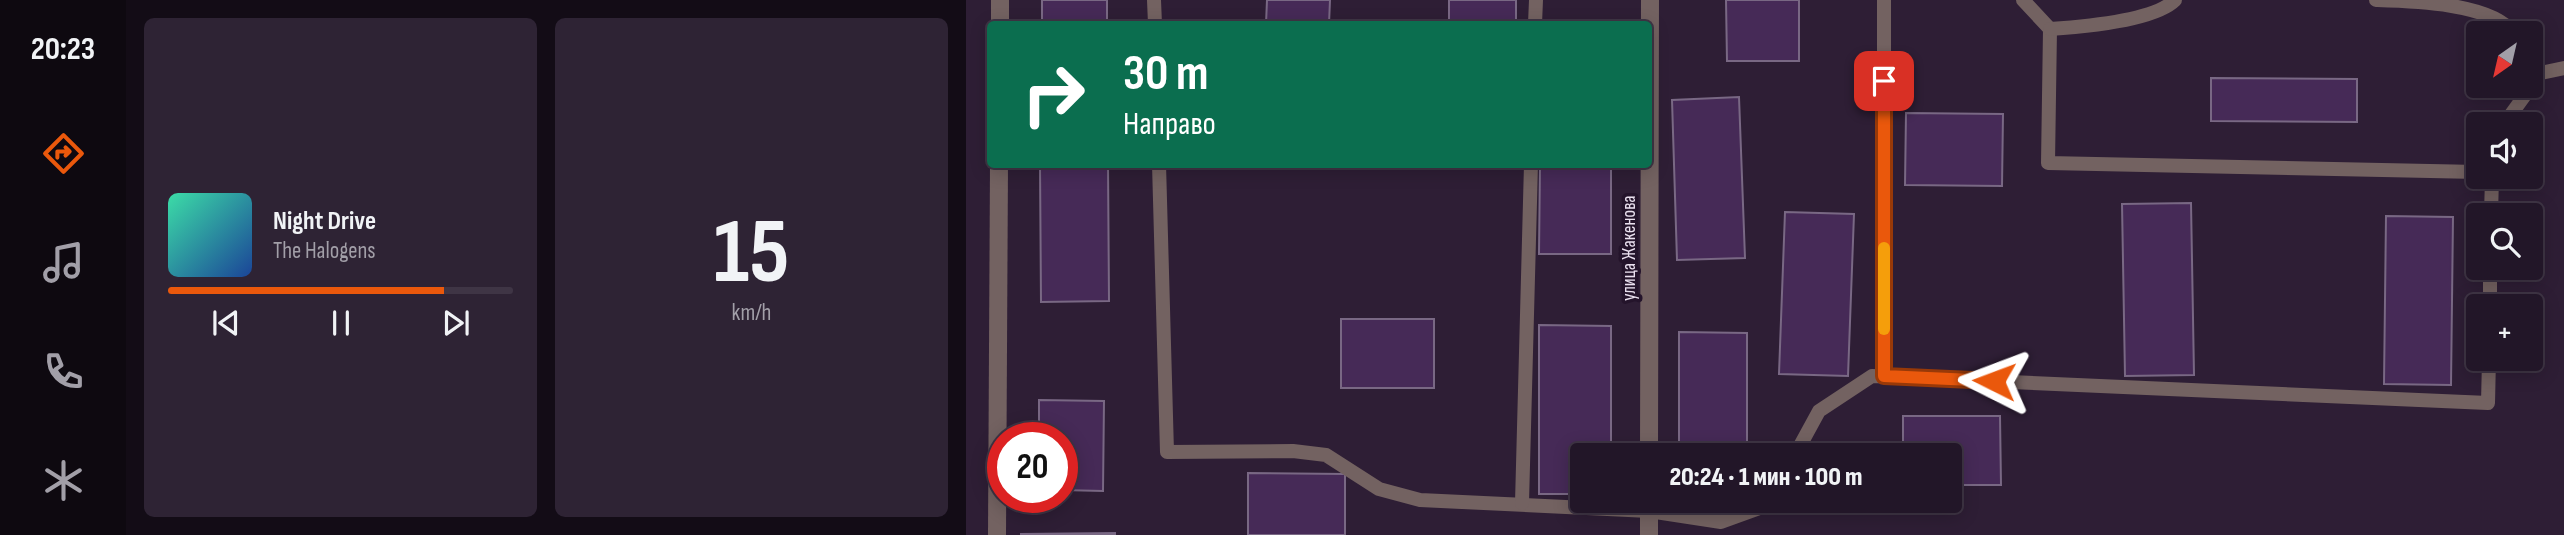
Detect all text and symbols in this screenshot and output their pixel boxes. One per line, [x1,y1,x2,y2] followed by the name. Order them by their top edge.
[2466,21,2543,98] north arrow
[2466,21,2543,371] map controls
[31,30,95,69] text: 20:23
[1123,45,1208,104] text: 30 m
[1008,49,1099,140] icon: right
[1854,51,1914,111] pin
[1865,62,1903,100] icon: arrive
[1123,105,1216,144] text: Направо
[2466,112,2543,189] button: sound
[39,129,88,178] icon: directions
[1618,195,1641,301] street label: улица Жакенова
[714,199,789,308] text: 15
[2466,203,2543,280] button: search
[273,206,376,237] text: Night Drive
[273,237,376,265] text: The Halogens
[39,238,88,287] icon: music
[2466,294,2543,371] button: +
[732,299,771,327] text: km/h
[207,304,245,342] icon: previous
[322,304,360,342] icon: pause
[437,304,475,342] icon: next
[1957,344,2031,418] position arrow
[39,347,88,396] icon: phone
[987,422,1078,513] speed limit sign: 20
[39,456,88,505] icon: climate
[1669,462,1863,493] text: 20:24 · 1 мин · 100 m

